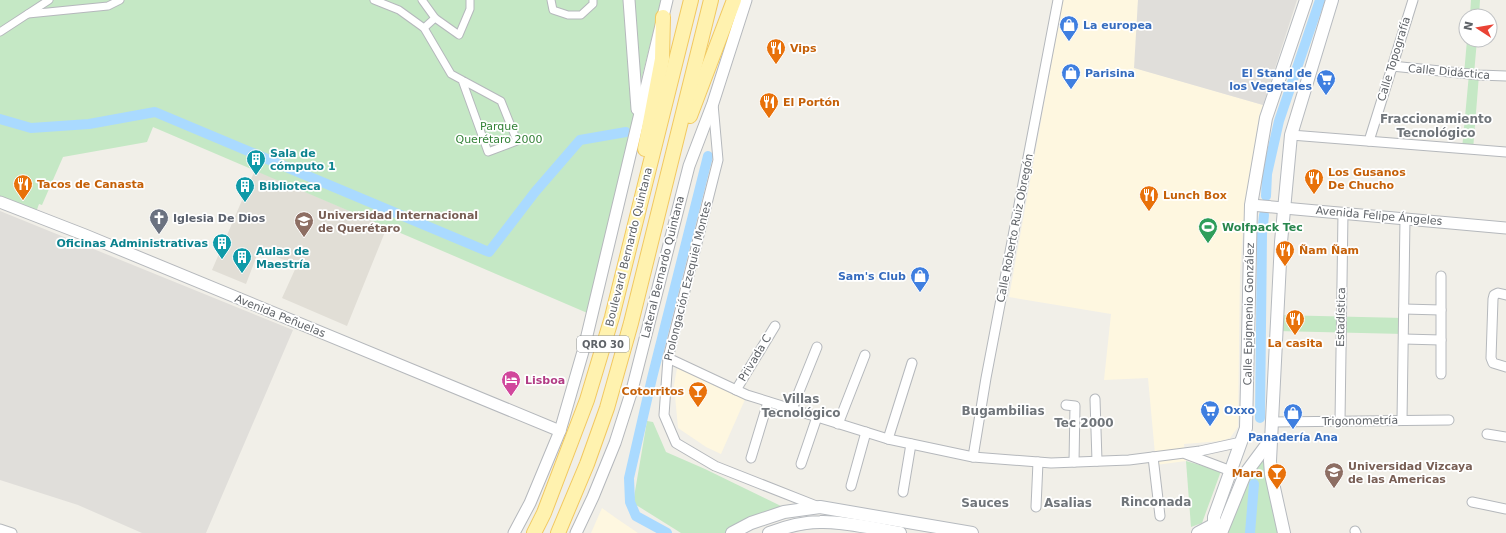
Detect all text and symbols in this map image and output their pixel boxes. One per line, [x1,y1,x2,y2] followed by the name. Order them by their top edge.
[1458,8,1498,48] north arrow
[1058,14,1080,42] shop icon: La europea
[1375,15,1413,103] street label: Calle Topografía
[1083,19,1152,32] place label: La europea
[1461,20,1476,32] text: N
[765,37,787,65] restaurant icon: Vips
[790,42,817,55] place label: Vips
[1060,62,1082,90] shop icon: Parisina
[1407,62,1491,82] street label: Calle Didáctica
[1085,67,1135,80] place label: Parisina
[1229,67,1312,93] place label: El Stand de los Vegetales
[1315,68,1337,96] supermarket icon: El Stand de los Vegetales
[758,91,780,119] restaurant icon: El Portón
[783,96,840,109] place label: El Portón
[1380,112,1492,140] district label: Fraccionamiento Tecnológico
[455,120,543,146] park label: Parque Querétaro 2000
[270,147,336,173] place label: Sala de cómputo 1
[245,148,267,176] building icon: Sala de cómputo 1
[994,152,1036,304] street label: Calle Roberto Ruiz Obregón
[603,166,655,328] street label: Boulevard Bernardo Quintana
[1328,166,1406,192] place label: Los Gusanos De Chucho
[1303,167,1325,195] restaurant icon: Los Gusanos De Chucho
[12,173,34,201] restaurant icon: Tacos de Canasta
[234,175,256,203] building icon: Biblioteca
[37,178,144,191] place label: Tacos de Canasta
[259,180,321,193] place label: Biblioteca
[1138,184,1160,212] restaurant icon: Lunch Box
[1163,189,1227,202] place label: Lunch Box
[639,195,687,339] street label: Lateral Bernardo Quintana
[662,200,714,362] street label: Prolongación Ezequiel Montes
[1315,204,1443,228] street label: Avenida Felipe Ángeles
[148,207,170,235] church icon: Iglesia De Dios
[318,209,478,235] place label: Universidad Internacional de Querétaro
[293,210,315,238] school or university icon: Universidad Internacional de Querétaro
[173,212,266,225] place label: Iglesia De Dios
[1197,216,1219,244] sports icon: Wolfpack Tec
[1222,221,1303,234] place label: Wolfpack Tec
[211,232,233,260] building icon: Oficinas Administrativas
[57,237,208,250] place label: Oficinas Administrativas
[1274,239,1296,267] restaurant icon: Ñam Ñam
[1241,242,1257,386] street label: Calle Epigmenio González
[1299,244,1359,257] place label: Ñam Ñam
[256,245,310,271] place label: Aulas de Maestría
[231,246,253,274] building icon: Aulas de Maestría
[909,265,931,293] shop icon: Sam's Club
[838,270,906,283] place label: Sam's Club
[1334,287,1348,347] street label: Estadística
[233,292,327,340] street label: Avenida Peñuelas
[1284,308,1306,336] restaurant icon: La casita
[736,332,774,384] street label: Privada C
[577,336,629,352] road number: QRO 30
[1267,337,1323,350] place label: La casita
[500,369,522,397] hotel icon: Lisboa
[525,374,565,387] place label: Lisboa
[687,380,709,408] bar icon: Cotorritos
[622,385,684,398] place label: Cotorritos
[761,392,841,420] district label: Villas Tecnológico
[1199,399,1221,427] supermarket icon: Oxxo
[1282,402,1304,430] shop icon: Panadería Ana
[961,404,1045,418] district label: Bugambilias
[1224,404,1256,417] place label: Oxxo
[1321,414,1398,428] street label: Trigonometría
[1054,416,1114,430] district label: Tec 2000
[1248,431,1338,444] place label: Panadería Ana
[1348,460,1473,486] place label: Universidad Vizcaya de las Americas
[1323,461,1345,489] school or university icon: Universidad Vizcaya de las Americas
[1266,462,1288,490] bar icon: Mara
[1232,467,1263,480] place label: Mara
[1121,495,1191,509] district label: Rinconada
[961,496,1009,510] district label: Sauces
[1044,496,1092,510] district label: Asalias

